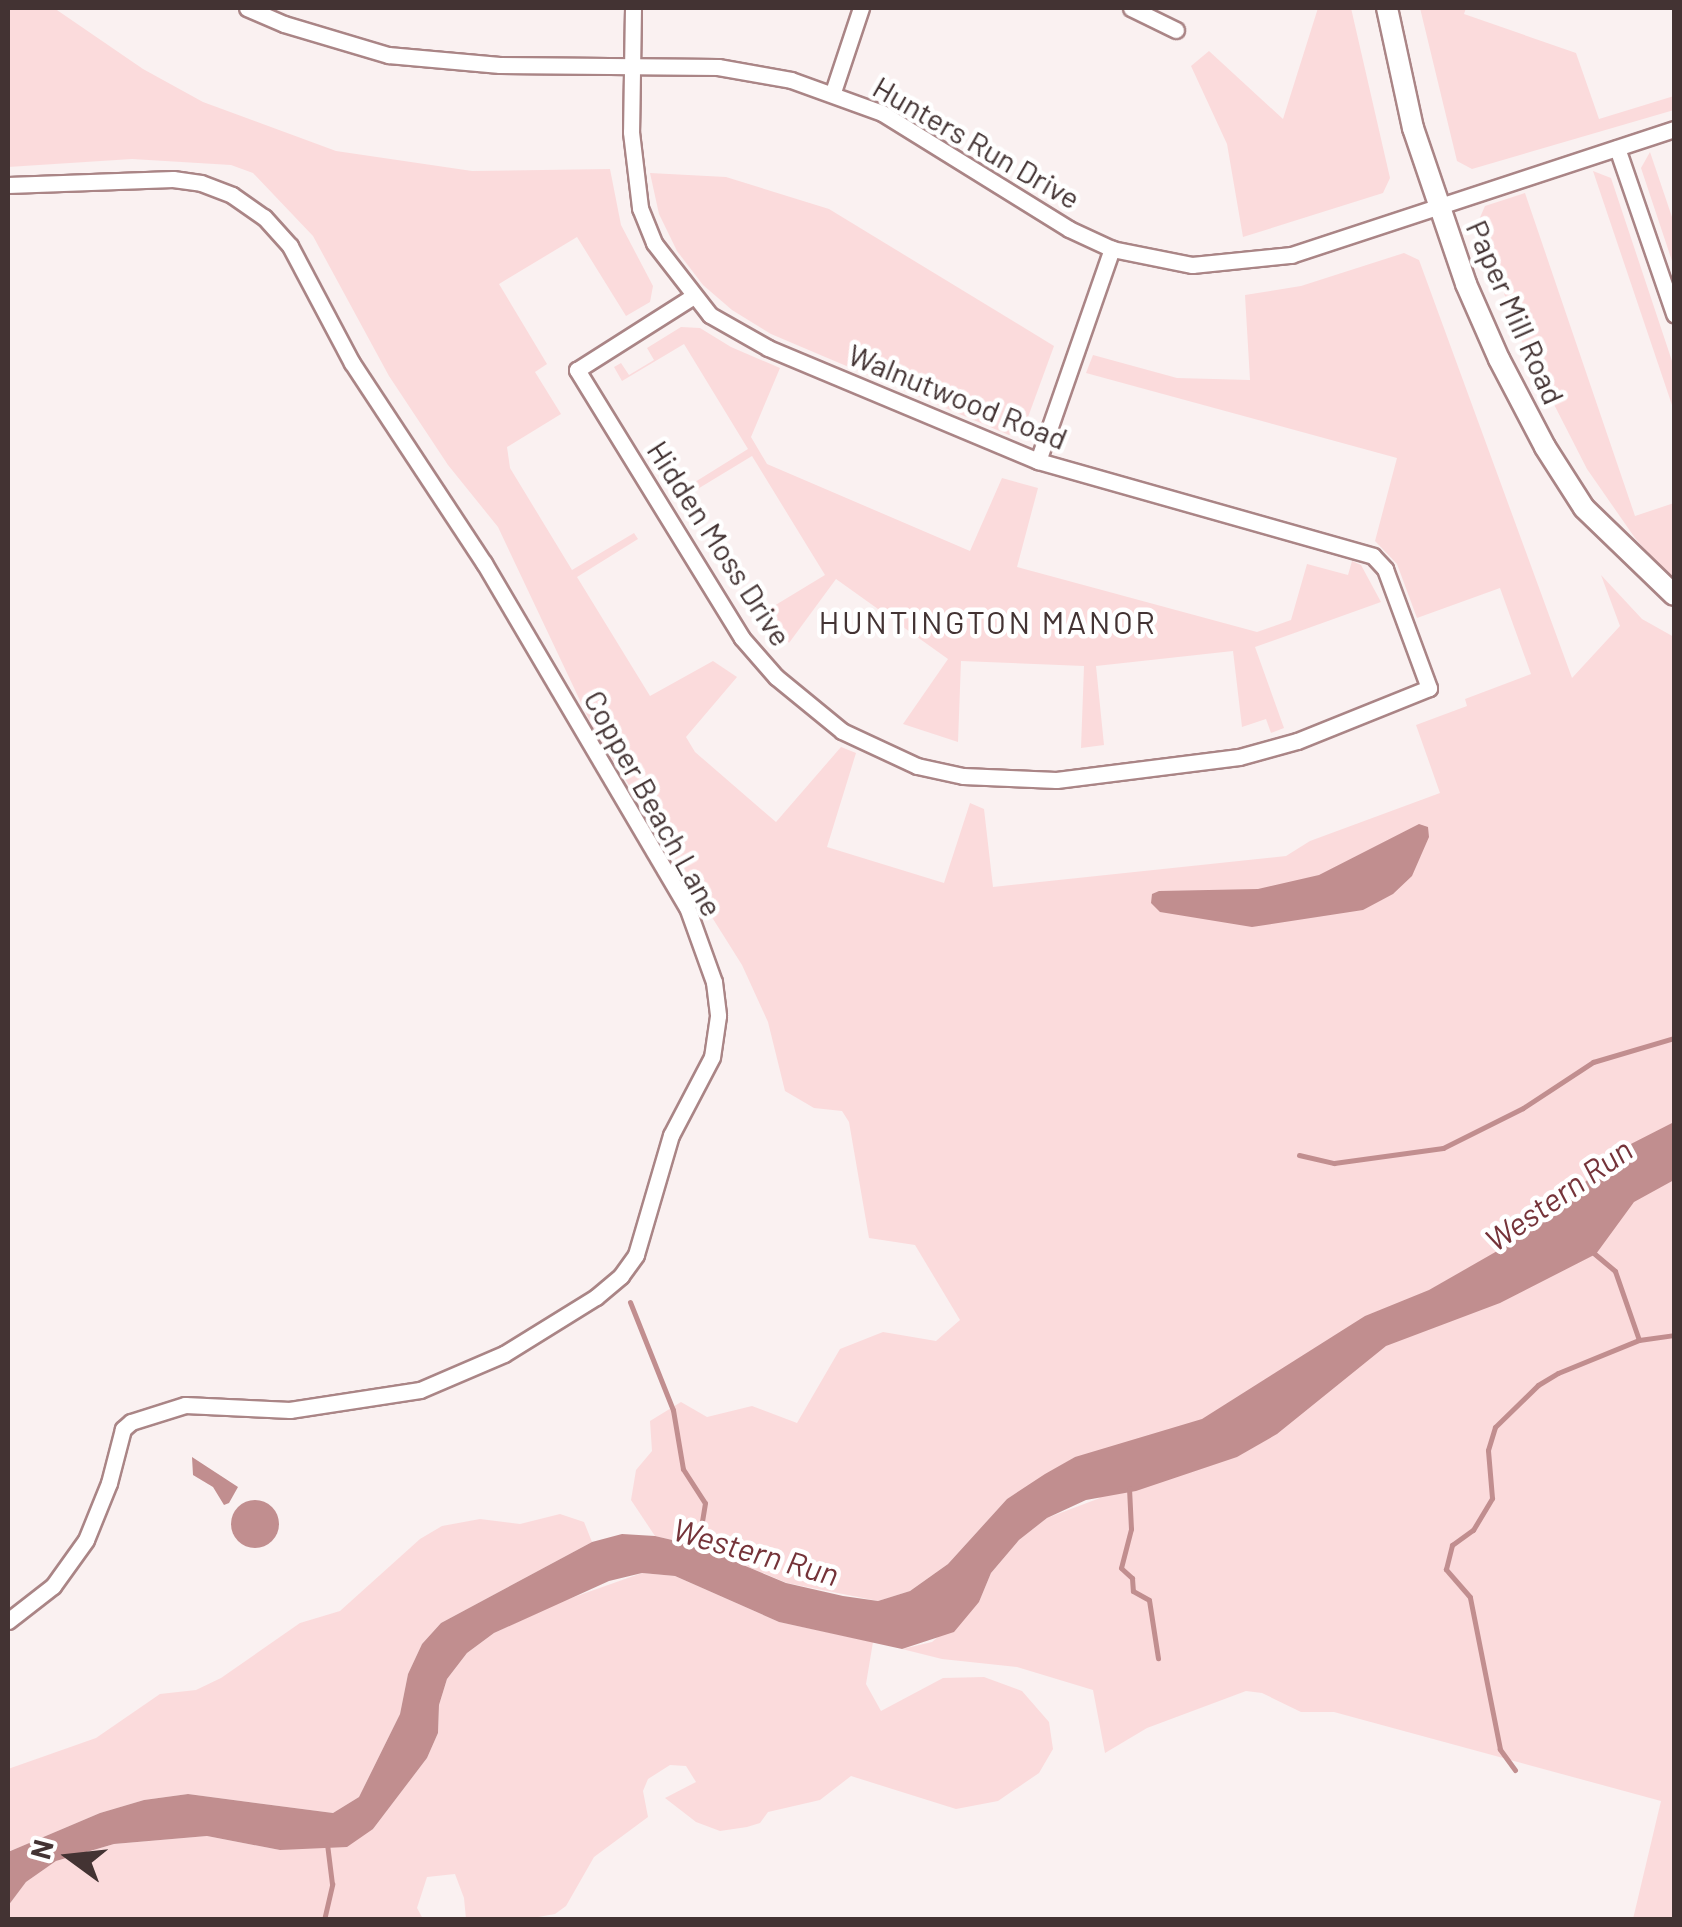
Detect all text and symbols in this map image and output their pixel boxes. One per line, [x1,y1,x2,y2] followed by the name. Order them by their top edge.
[867,68,1087,216] street label: Hunters Run Drive
[1459,214,1573,410] street label: Paper Mill Road
[843,336,1073,456] street label: Walnutwood Road
[640,434,800,652] street label: Hidden Moss Drive
[819,602,1157,640] district label: HUNTINGTON MANOR
[577,684,731,922] street label: Copper Beach Lane
[1477,1129,1639,1259] water label: Western Run
[669,1509,843,1593] water label: Western Run
[20,1807,120,1907] north arrow
[22,1836,60,1863] text: N

